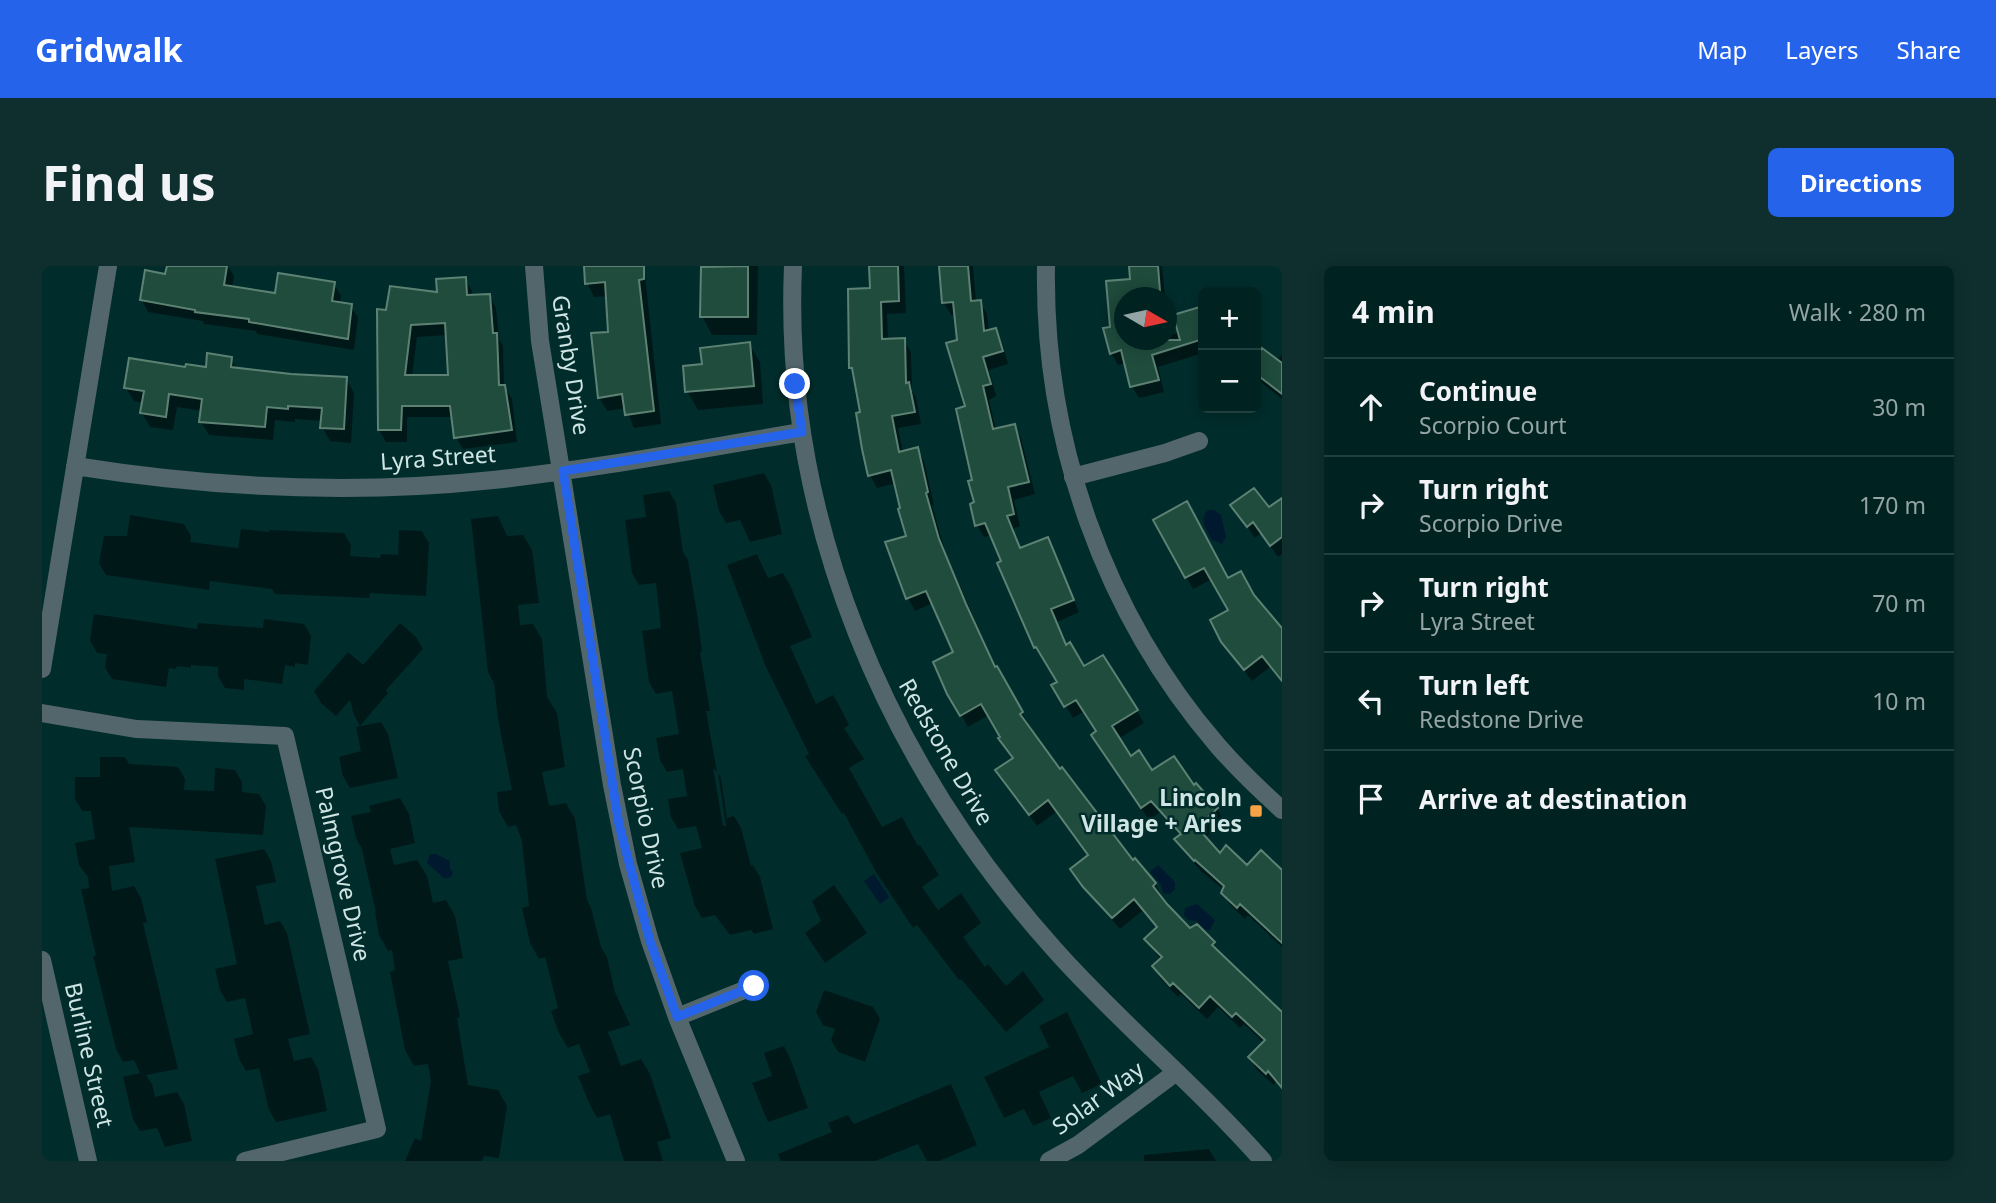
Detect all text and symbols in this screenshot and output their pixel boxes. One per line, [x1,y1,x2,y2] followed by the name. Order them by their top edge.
[35,27,183,72] text: Gridwalk
[1697,33,1747,66] text: Map
[1785,33,1859,66] text: Layers
[1897,33,1961,66] text: Share
[1768,148,1954,217] button: Directions
[42,149,216,215] text: Find us
[1114,287,1177,350] north arrow
[1198,287,1261,413] map controls
[1198,287,1261,350] button: +
[1352,291,1435,332] text: 4 min
[545,293,599,437] street label: Granby Drive
[1789,296,1926,328] text: Walk · 280 m
[1198,350,1261,413] button: −
[779,368,810,399] route end
[1419,373,1537,409] text: Continue
[1352,388,1390,426] icon: ahead
[1872,391,1926,423] text: 30 m
[1419,409,1567,441] text: Scorpio Court
[379,437,497,477] street label: Lyra Street
[1419,471,1549,507] text: Turn right
[1352,486,1390,524] icon: right
[1859,489,1926,521] text: 170 m
[1419,507,1563,539] text: Scorpio Drive
[1419,569,1549,605] text: Turn right
[1352,584,1390,622] icon: right
[1872,587,1926,619] text: 70 m
[1419,605,1535,637] text: Lyra Street
[1419,667,1530,703] text: Turn left
[892,672,1002,831] street label: Redstone Drive
[1352,682,1390,720] icon: left
[1872,685,1926,717] text: 10 m
[1419,703,1584,735] text: Redstone Drive
[616,744,678,892] street label: Scorpio Drive
[1352,780,1390,818] icon: arrive
[1081,781,1242,839] place label: Lincoln Village + Aries
[1419,781,1688,817] text: Arrive at destination
[308,783,380,964] street label: Palmgrove Drive
[1248,803,1264,819] marker: Lincoln Village + Aries
[738,970,769,1001] route start
[58,979,122,1130] street label: Burline Street
[1045,1053,1150,1141] street label: Solar Way

